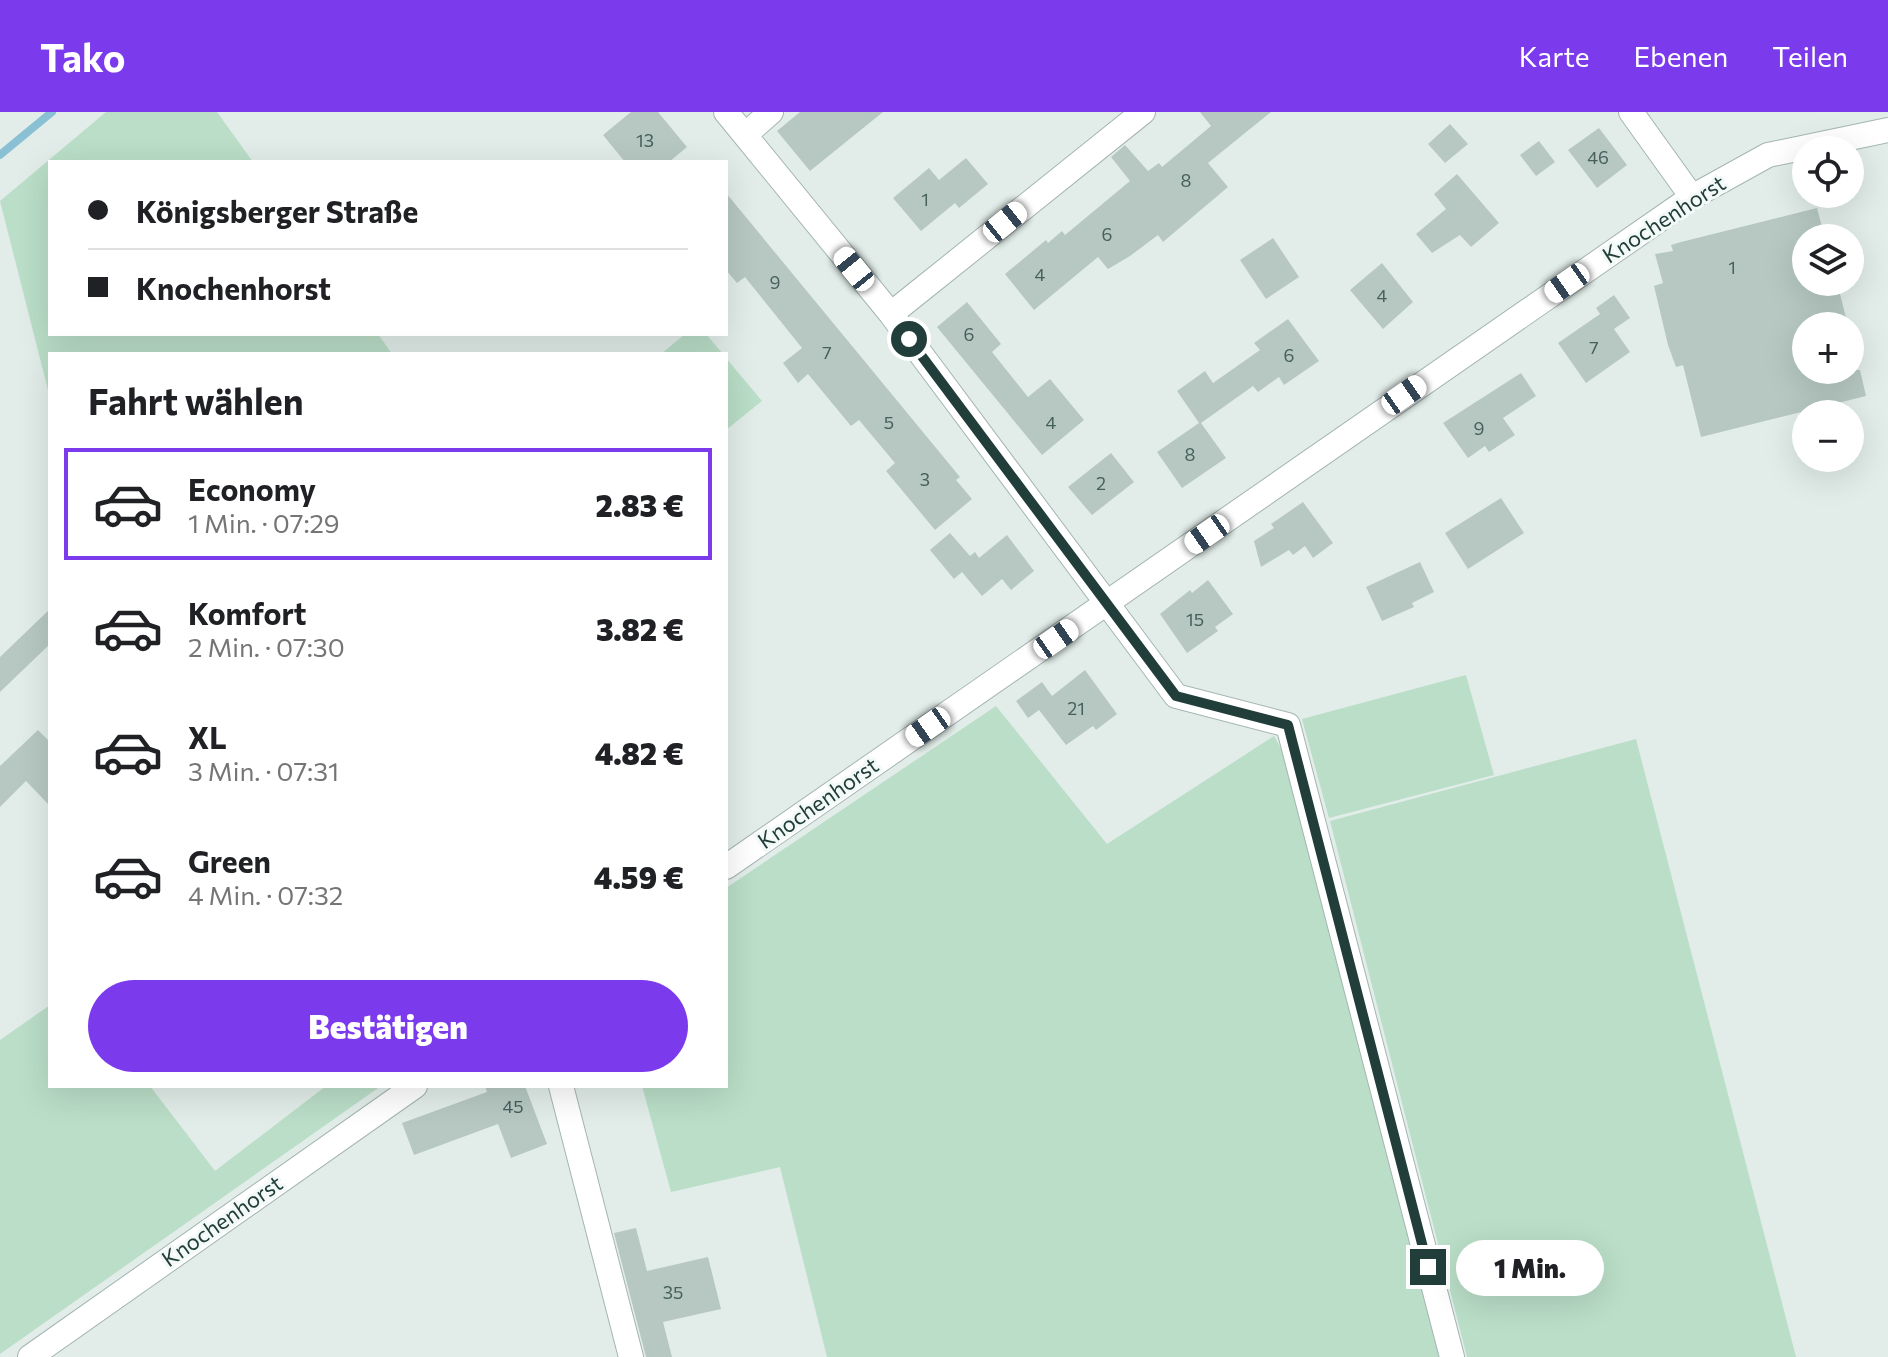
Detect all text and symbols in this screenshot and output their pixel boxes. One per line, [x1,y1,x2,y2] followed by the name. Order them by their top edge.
[40,33,125,80] text: Tako
[1519,39,1590,73] text: Karte
[1634,39,1728,73] text: Ebenen
[1772,39,1848,73] text: Teilen
[636,129,654,151] house number: 13
[1792,136,1864,472] map controls
[1792,136,1864,208] button: locate
[1587,146,1609,168] house number: 46
[1181,169,1192,191] house number: 8
[1597,169,1730,268] street label: Knochenhorst
[921,188,929,210] house number: 1
[136,192,418,229] text: Königsberger Straße
[979,198,1031,246] car
[1102,223,1112,245] house number: 6
[1792,224,1864,296] button: layers
[830,243,878,295] car
[1728,256,1736,278] house number: 1
[1540,259,1594,307] car
[1035,263,1046,285] house number: 4
[136,269,331,306] text: Knochenhorst
[770,271,780,293] house number: 9
[1377,284,1388,306] house number: 4
[1792,312,1864,384] button: +
[891,321,927,357] route start
[964,323,974,345] house number: 6
[1589,336,1599,358] house number: 7
[822,341,832,363] house number: 7
[1284,344,1294,366] house number: 6
[1377,371,1431,419] car
[88,378,304,422] text: Fahrt wählen
[1792,400,1864,472] button: −
[884,411,894,433] house number: 5
[1046,411,1057,433] house number: 4
[1474,417,1484,439] house number: 9
[1185,443,1196,465] house number: 8
[92,468,164,540] icon: car
[920,468,930,490] house number: 3
[188,470,316,507] text: Economy
[1096,472,1106,494] house number: 2
[596,486,684,523] text: 2.83 €
[188,507,340,538] text: 1 Min. · 07:29
[1180,510,1234,558] car
[92,592,164,664] icon: car
[188,594,307,631] text: Komfort
[1186,608,1204,630] house number: 15
[596,610,684,647] text: 3.82 €
[1029,615,1083,663] car
[188,631,345,662] text: 2 Min. · 07:30
[1067,697,1085,719] house number: 21
[901,703,955,751] car
[92,716,164,788] icon: car
[188,718,227,755] text: XL
[595,734,684,771] text: 4.82 €
[752,751,883,854] street label: Knochenhorst
[188,755,339,786] text: 3 Min. · 07:31
[92,840,164,912] icon: car
[188,842,271,879] text: Green
[594,858,684,895] text: 4.59 €
[188,879,343,910] text: 4 Min. · 07:32
[88,980,688,1072] button: Bestätigen
[502,1095,524,1117] house number: 45
[156,1169,287,1272] street label: Knochenhorst
[1456,1239,1604,1295] callout: 1 Min.
[1410,1249,1446,1285] route end
[1494,1252,1566,1283] text: 1 Min.
[663,1281,683,1303] house number: 35

